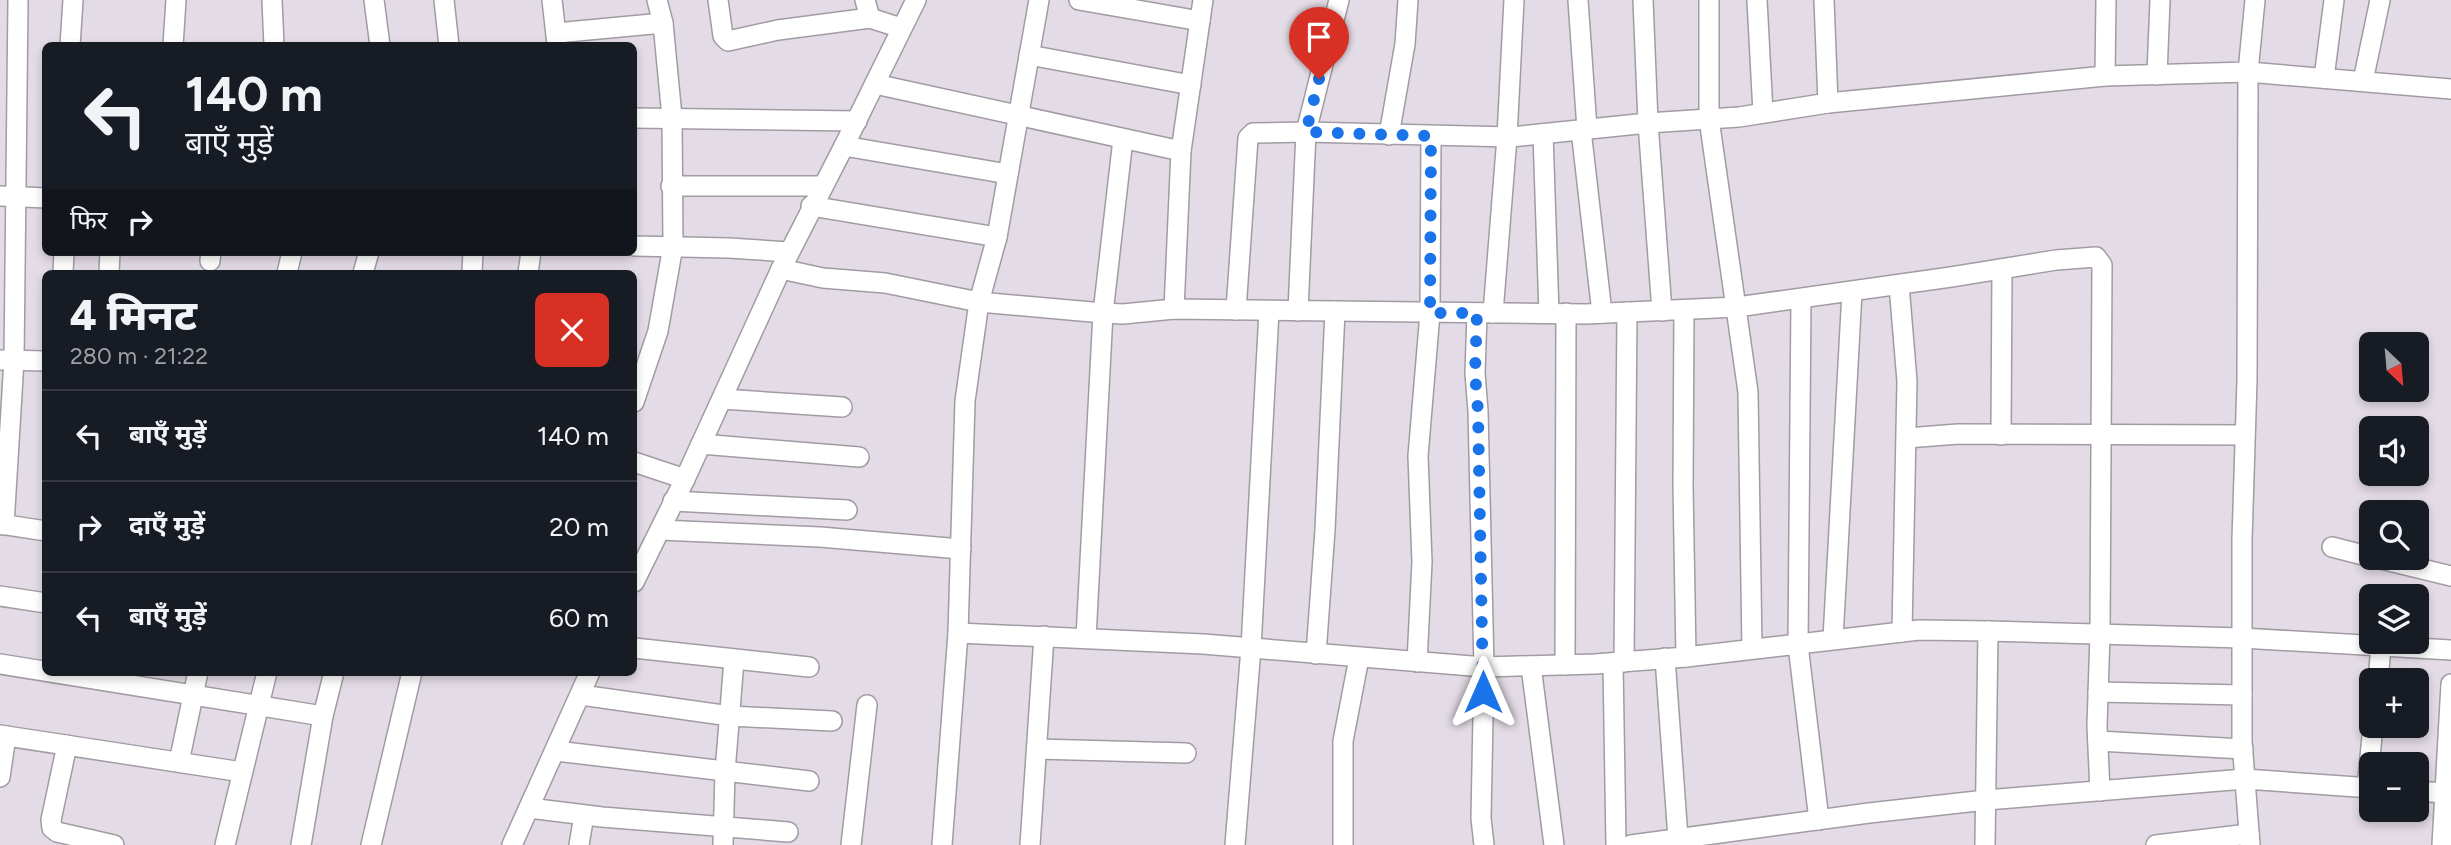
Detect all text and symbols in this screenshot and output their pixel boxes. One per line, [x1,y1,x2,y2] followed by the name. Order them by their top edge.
[1289,7,1349,79] pin
[1300,18,1338,56] icon: arrive
[185,64,323,123] text: 140 m
[70,70,161,161] icon: left
[185,124,273,162] text: बाएँ मुड़ें
[121,203,159,241] icon: right
[70,204,107,236] text: फिर
[70,290,197,341] text: 4 मिनट
[535,293,609,367] button: close
[2359,332,2429,402] north arrow
[2359,332,2429,822] map controls
[70,342,208,370] text: 280 m · 21:22
[2359,416,2429,486] button: sound
[70,417,108,455] icon: left
[129,418,206,450] text: बाएँ मुड़ें
[537,420,609,452] text: 140 m
[2359,500,2429,570] button: search
[70,508,108,546] icon: right
[129,509,205,541] text: दाएँ मुड़ें
[549,511,609,543] text: 20 m
[2359,584,2429,654] button: layers
[70,599,108,637] icon: left
[129,600,206,632] text: बाएँ मुड़ें
[549,602,609,634] text: 60 m
[1446,655,1520,729] position arrow
[2359,668,2429,738] button: +
[2359,752,2429,822] button: −

